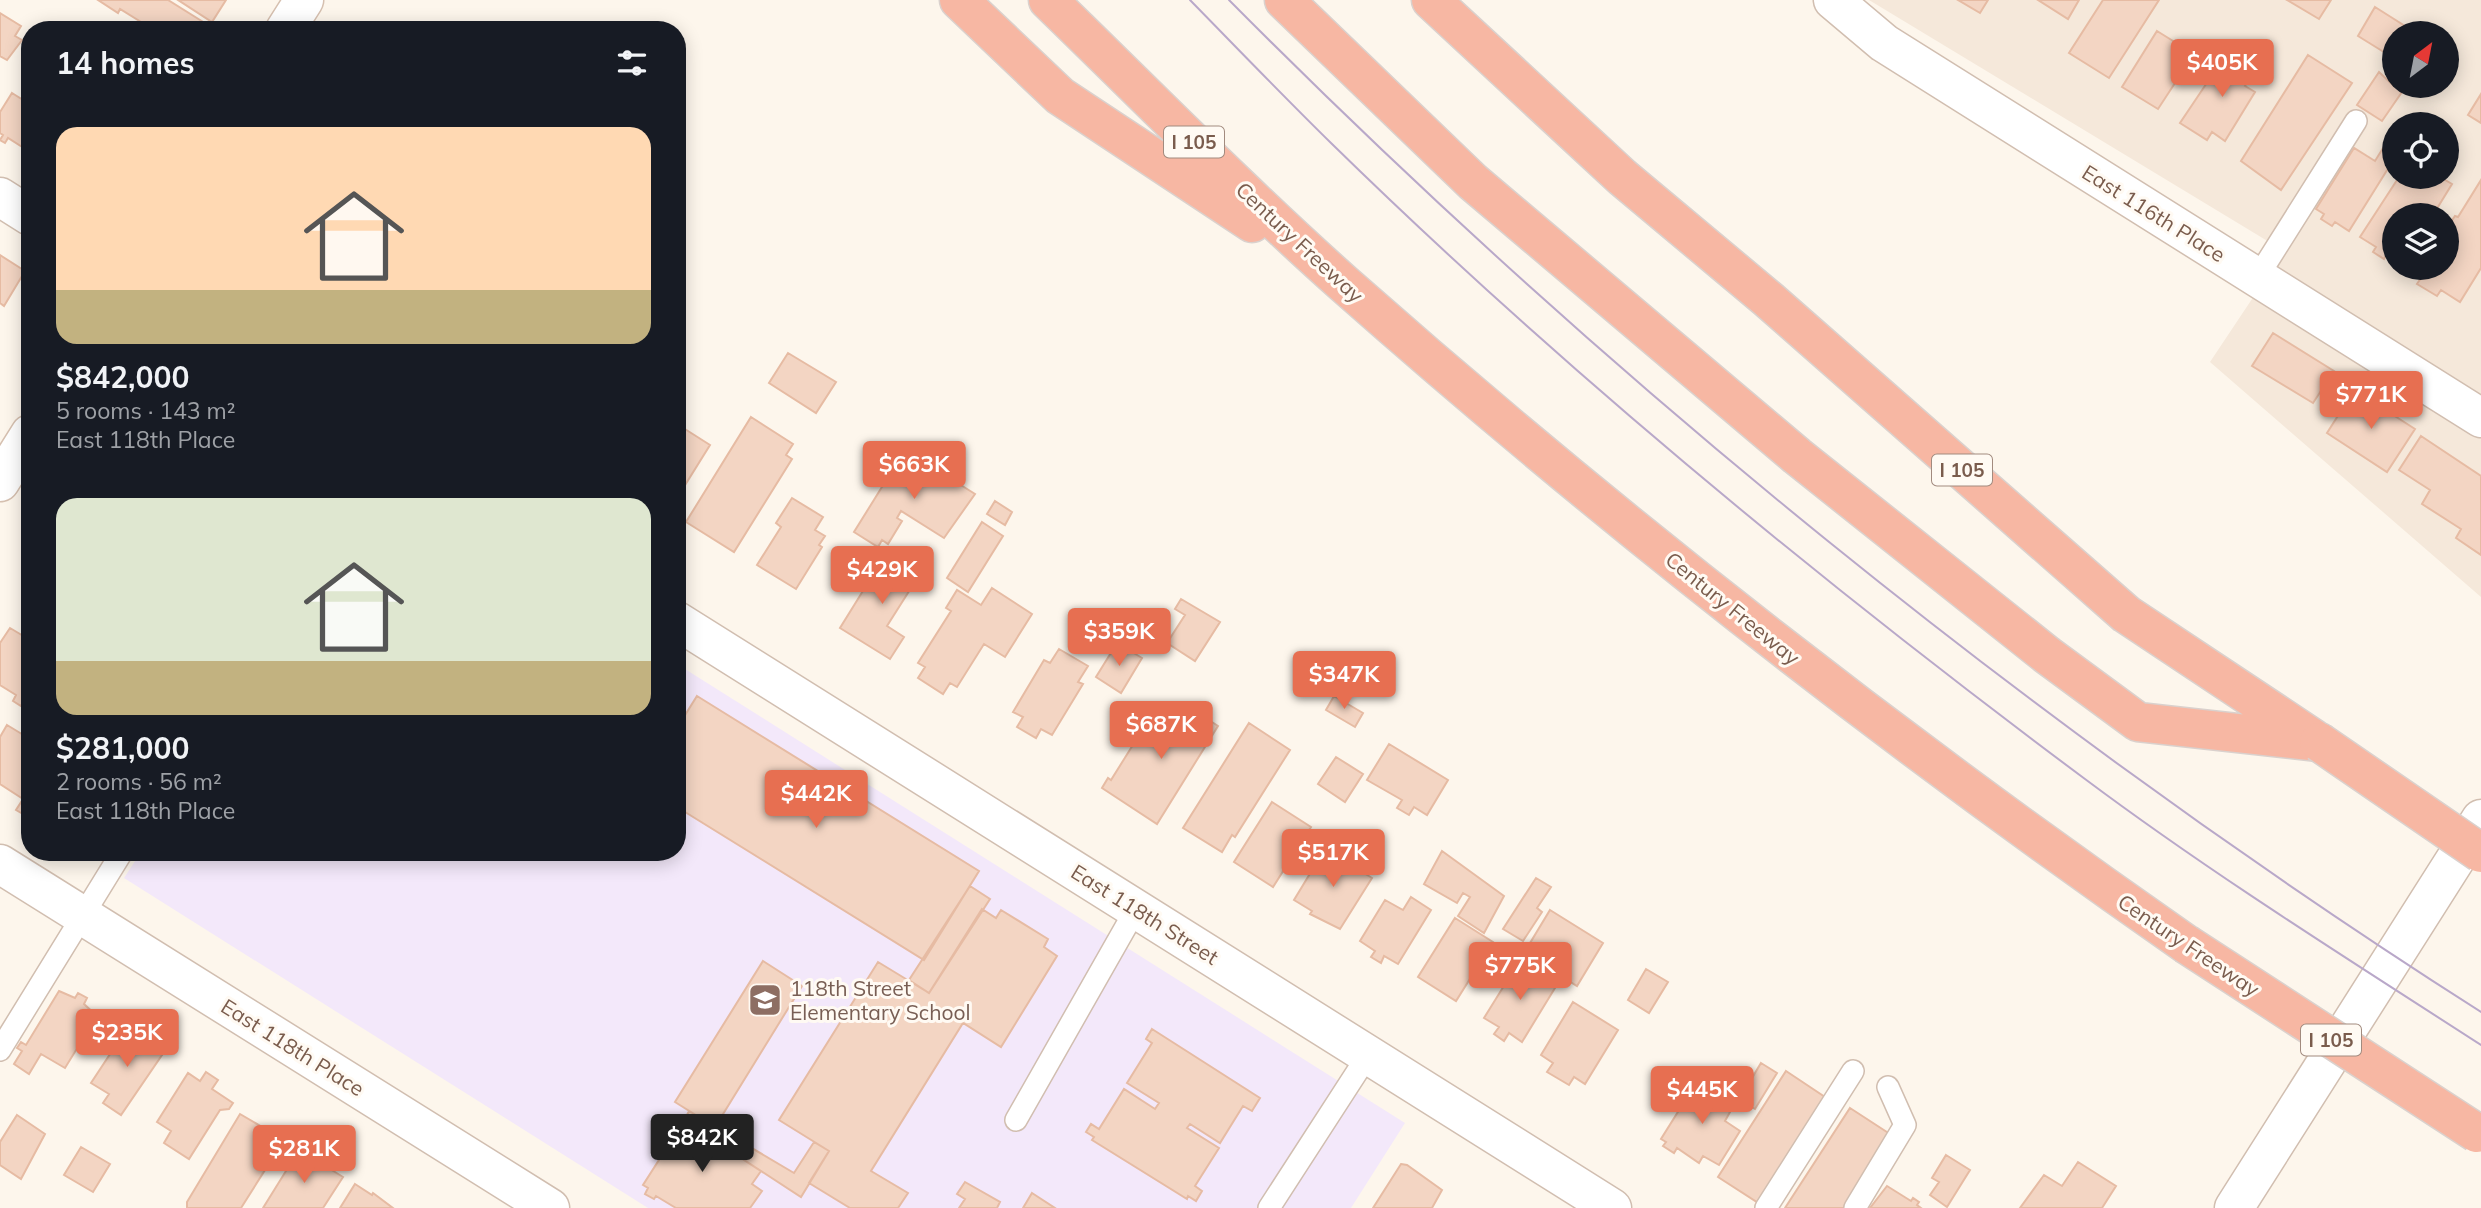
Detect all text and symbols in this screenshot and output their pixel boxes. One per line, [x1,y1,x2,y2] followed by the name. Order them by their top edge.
[2382,21,2459,98] north arrow
[2382,21,2459,280] map controls
[2173,40,2271,99] pin: $405K
[56,44,195,82] text: 14 homes
[613,44,651,82] icon: filters
[2187,47,2257,76] text: $405K
[2382,112,2459,189] button: locate
[1164,126,1224,158] road number: I 105
[2078,159,2230,267] street label: East 116th Place
[291,173,417,299] icon: home
[1231,176,1369,308] street label: Century Freeway
[2382,203,2459,280] button: layers
[56,358,189,396] text: $842,000
[2322,372,2420,431] pin: $771K
[2336,379,2406,408] text: $771K
[56,396,236,425] text: 5 rooms · 143 m²
[56,425,235,454] text: East 118th Place
[865,442,963,501] pin: $663K
[879,449,949,478] text: $663K
[1932,454,1992,485] road number: I 105
[291,544,417,670] icon: home
[833,546,931,606] pin: $429K
[1661,546,1805,670] street label: Century Freeway
[847,554,917,583] text: $429K
[1070,608,1168,668] pin: $359K
[1084,616,1154,645] text: $359K
[1295,652,1393,711] pin: $347K
[1309,659,1379,688] text: $347K
[1112,702,1210,761] pin: $687K
[1126,709,1196,738] text: $687K
[56,729,189,767] text: $281,000
[56,767,222,796] text: 2 rooms · 56 m²
[767,770,865,830] pin: $442K
[781,778,851,807] text: $442K
[56,796,235,825] text: East 118th Place
[1284,830,1382,889] pin: $517K
[1298,837,1368,866] text: $517K
[1066,858,1224,970] street label: East 118th Street
[2113,888,2265,1002] street label: Century Freeway
[1471,942,1569,1002] pin: $775K
[1485,950,1555,979] text: $775K
[790,975,971,1025] place label: 118th Street Elementary School
[746,981,784,1019] school or university icon: 118th Street Elementary School
[217,993,369,1101] street label: East 118th Place
[78,1010,176,1069] pin: $235K
[92,1017,162,1046] text: $235K
[2301,1024,2361,1056] road number: I 105
[1653,1066,1751,1126] pin: $445K
[1667,1074,1737,1103] text: $445K
[653,1114,751,1174] pin: $842K
[667,1122,737,1151] text: $842K
[255,1126,353,1185] pin: $281K
[269,1133,339,1162] text: $281K

